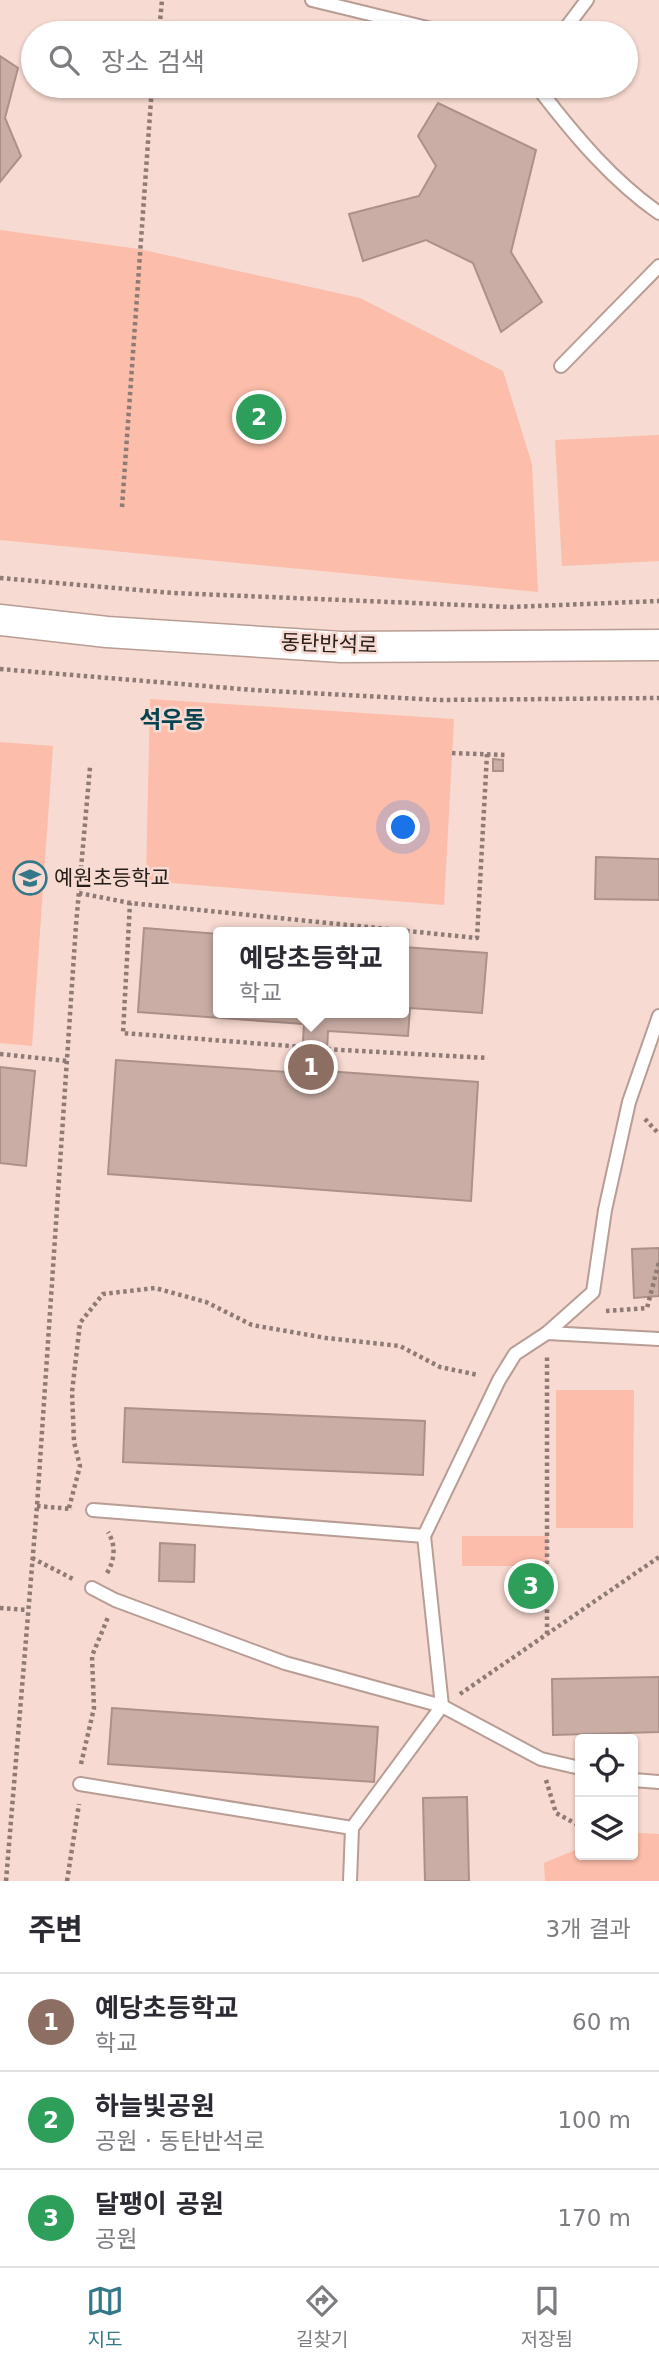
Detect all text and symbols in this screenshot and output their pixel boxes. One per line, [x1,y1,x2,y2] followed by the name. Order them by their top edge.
[21,21,638,98] search box
[45,41,83,79] icon: search
[101,47,205,77] text: 장소 검색
[236,391,282,443] pin: 2
[280,630,378,658] street label: 동탄반석로
[139,706,205,734] district label: 석우동
[386,810,420,844] your location
[11,859,49,897] school or university icon: 예원초등학교
[54,866,170,890] place label: 예원초등학교
[213,927,409,1018] popup
[239,943,383,973] text: 예당초등학교
[239,980,282,1006] text: 학교
[288,1041,334,1093] pin: 1
[508,1560,554,1612] pin: 3
[575,1734,638,1860] map controls
[575,1734,638,1797] button: locate
[575,1797,638,1860] button: layers
[28,1912,83,1947] text: 주변
[546,1916,631,1942] text: 3개 결과
[95,1993,239,2023] text: 예당초등학교
[43,2009,59,2035] text: 1
[572,2009,631,2035] text: 60 m
[95,2030,137,2056] text: 학교
[95,2091,215,2121] text: 하늘빛공원
[43,2107,59,2133] text: 2
[557,2107,631,2133] text: 100 m
[95,2128,265,2154] text: 공원 · 동탄반석로
[95,2189,224,2219] text: 달팽이 공원
[43,2205,59,2231] text: 3
[557,2205,631,2231] text: 170 m
[95,2226,137,2252] text: 공원
[86,2282,124,2351] tab: 지도
[296,2282,349,2351] tab: 길찾기
[521,2282,573,2351] tab: 저장됨

